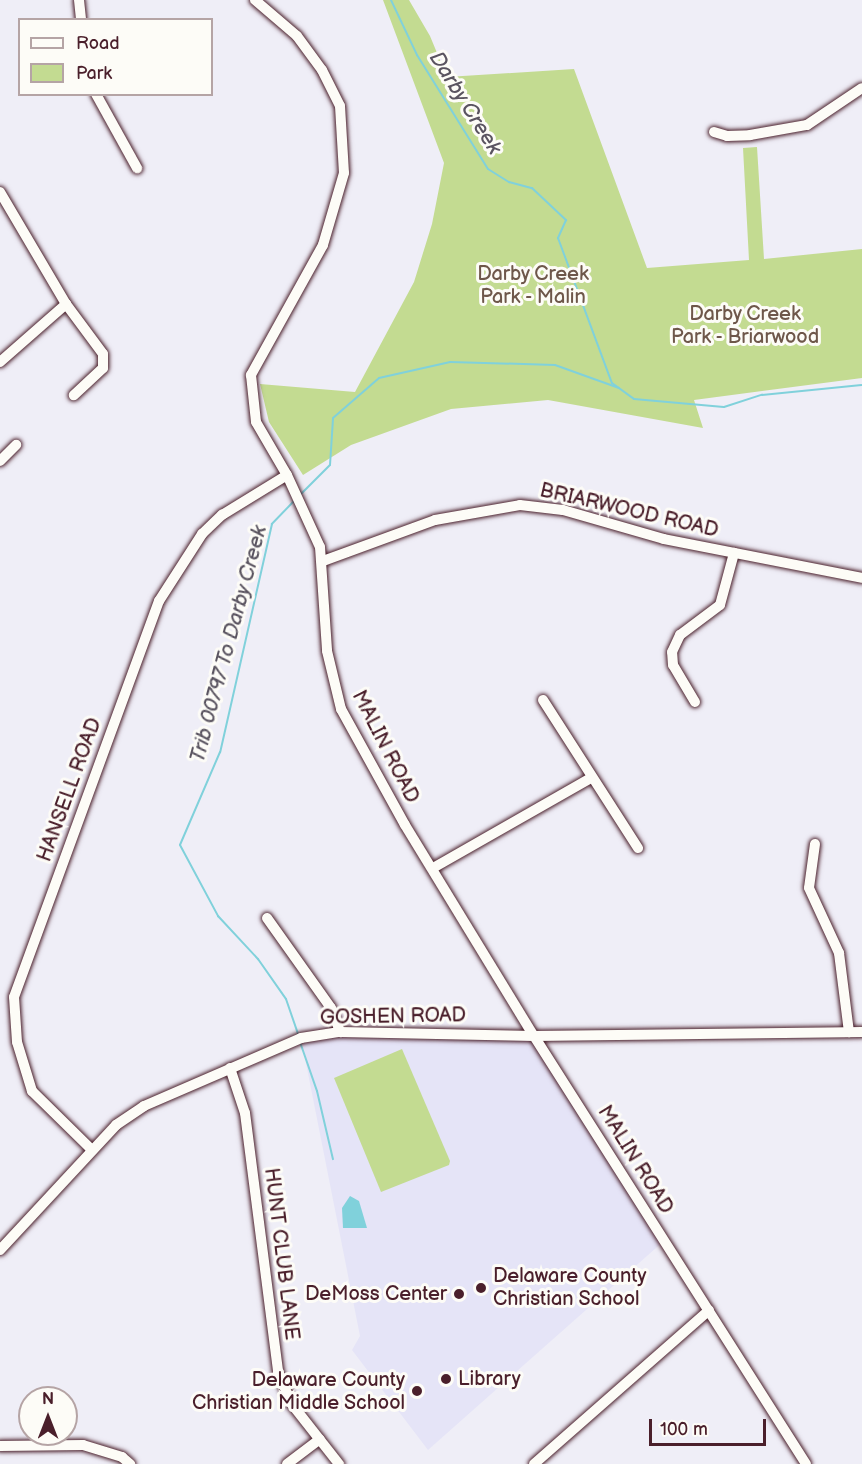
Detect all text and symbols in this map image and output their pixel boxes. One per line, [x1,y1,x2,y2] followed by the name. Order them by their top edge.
[18,18,213,96] legend
[76,33,120,54] text: Road
[423,46,507,160] water label: Darby Creek
[76,63,112,84] text: Park
[477,263,589,310] park label: Darby Creek Park - Malin
[670,303,820,350] park label: Darby Creek Park - Briarwood
[537,479,721,543] street label: BRIARWOOD ROAD
[185,521,273,767] water label: Trib 00797 To Darby Creek
[346,687,424,807] street label: MALIN ROAD
[33,715,107,865] street label: HANSELL ROAD
[320,1004,466,1030] street label: GOSHEN ROAD
[592,1101,678,1219] street label: MALIN ROAD
[259,1167,303,1341] street label: HUNT CLUB LANE
[493,1264,646,1311] place label: Delaware County Christian School
[474,1281,488,1295] marker: Delaware County Christian School
[305,1282,447,1306] place label: DeMoss Center
[452,1287,466,1301] marker: DeMoss Center
[458,1367,521,1391] place label: Library
[192,1368,405,1415] place label: Delaware County Christian Middle School
[439,1372,453,1386] marker: Library
[410,1384,424,1398] marker: Delaware County Christian Middle School
[18,1386,78,1446] north arrow
[42,1390,54,1409] text: N
[652,1407,769,1445] scale bar
[660,1419,708,1440] text: 100 m

